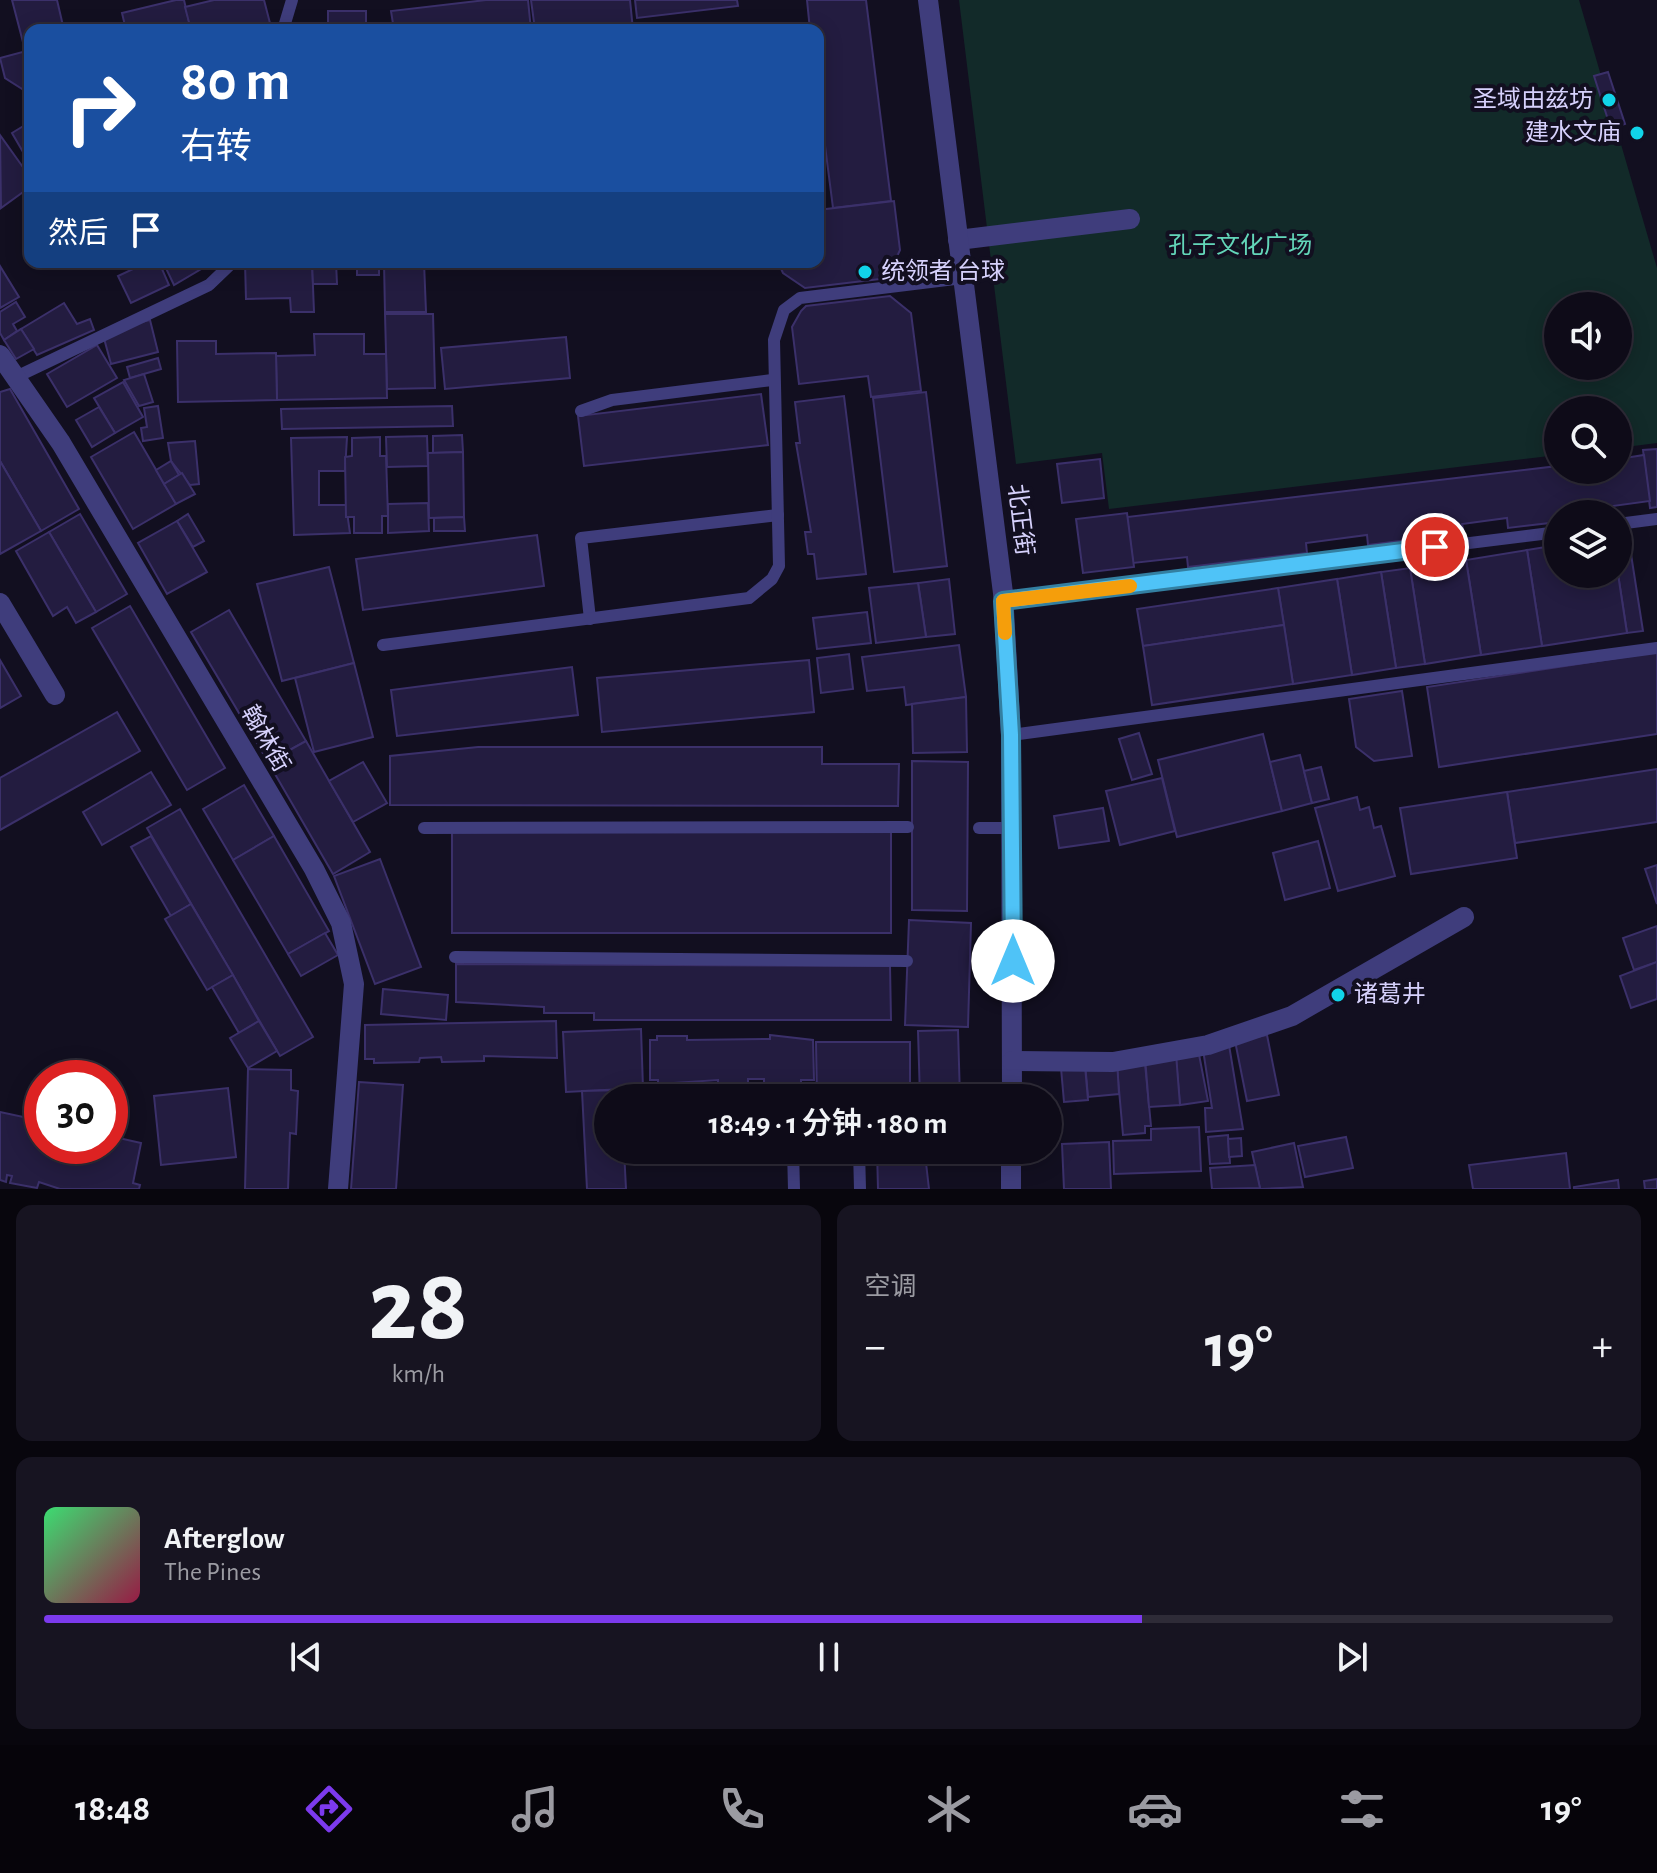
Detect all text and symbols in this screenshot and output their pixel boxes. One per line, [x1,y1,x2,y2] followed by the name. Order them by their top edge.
[180,54,290,110] text: 80 m
[48,56,152,160] icon: right
[1473,86,1593,112] place label: 圣域由兹坊
[1600,91,1618,109] marker: 圣域由兹坊
[1525,119,1621,145] place label: 建水文庙
[1628,124,1646,142] marker: 建水文庙
[180,129,252,165] text: 右转
[124,208,168,252] icon: arrive
[48,219,108,249] text: 然后
[1168,232,1312,258] park label: 孔子文化广场
[881,258,1005,284] place label: 统领者 台球
[856,263,874,281] marker: 统领者 台球
[1544,292,1632,588] map controls
[1544,292,1632,380] button: sound
[1544,396,1632,484] button: search
[1004,483,1038,557] street label: 北正街
[1544,500,1632,588] button: layers
[1401,513,1469,581] pin
[1413,525,1457,569] icon: arrive
[237,701,295,776] street label: 翰林街
[971,919,1055,1003] position arrow
[1354,981,1426,1007] place label: 诸葛井
[1329,986,1347,1004] marker: 诸葛井
[24,1060,128,1164] speed limit sign: 30
[708,1109,948,1139] text: 18:49 · 1 分钟 · 180 m
[368,1255,468,1359] text: 28
[865,1274,917,1300] text: 空调
[1205,1318,1273,1378] text: 19°
[865,1325,886,1369] text: −
[1592,1325,1613,1369] text: +
[391,1361,445,1387] text: km/h
[164,1524,285,1554] text: Afterglow
[164,1559,261,1585] text: The Pines
[284,1635,328,1679] icon: previous
[807,1635,851,1679] icon: pause
[1330,1635,1374,1679] icon: next
[301,1781,357,1837] icon: directions
[507,1781,563,1837] icon: music
[714,1781,770,1837] icon: phone
[921,1781,977,1837] icon: climate
[1127,1781,1183,1837] icon: car
[1334,1781,1390,1837] icon: filters
[75,1791,150,1827] text: 18:48
[1541,1791,1582,1827] text: 19°

